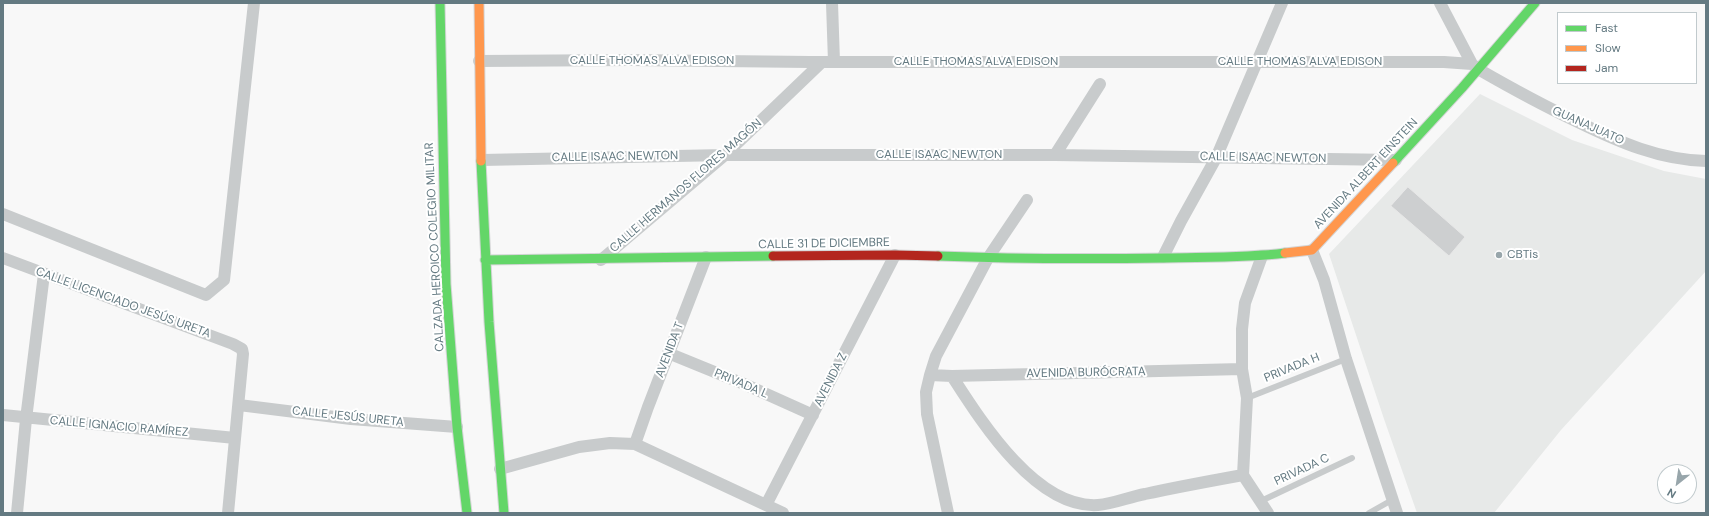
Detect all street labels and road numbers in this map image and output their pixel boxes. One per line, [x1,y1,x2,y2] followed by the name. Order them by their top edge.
[570,54,734,68] street label: CALLE THOMAS ALVA EDISON
[894,55,1058,69] street label: CALLE THOMAS ALVA EDISON
[1218,55,1382,69] street label: CALLE THOMAS ALVA EDISON
[1550,104,1626,148] street label: GUANAJUATO
[607,116,765,256] street label: CALLE HERMANOS FLORES MAGÓN
[1311,116,1421,232] street label: AVENIDA ALBERT EINSTEIN
[422,142,448,352] street label: CALZADA HEROICO COLEGIO MILITAR
[876,148,1002,162] street label: CALLE ISAAC NEWTON
[552,149,678,165] street label: CALLE ISAAC NEWTON
[1200,150,1326,166] street label: CALLE ISAAC NEWTON
[758,236,890,252] street label: CALLE 31 DE DICIEMBRE
[34,265,212,341] street label: CALLE LICENCIADO JESÚS URETA
[653,320,687,380] street label: AVENIDA T
[1262,350,1322,386] street label: PRIVADA H
[811,351,851,409] street label: AVENIDA Z
[1026,365,1146,381] street label: AVENIDA BURÓCRATA
[712,366,770,402] street label: PRIVADA L
[291,404,405,430] street label: CALLE JESÚS URETA
[49,414,189,440] street label: CALLE IGNACIO RAMÍREZ
[1272,451,1332,489] street label: PRIVADA C

